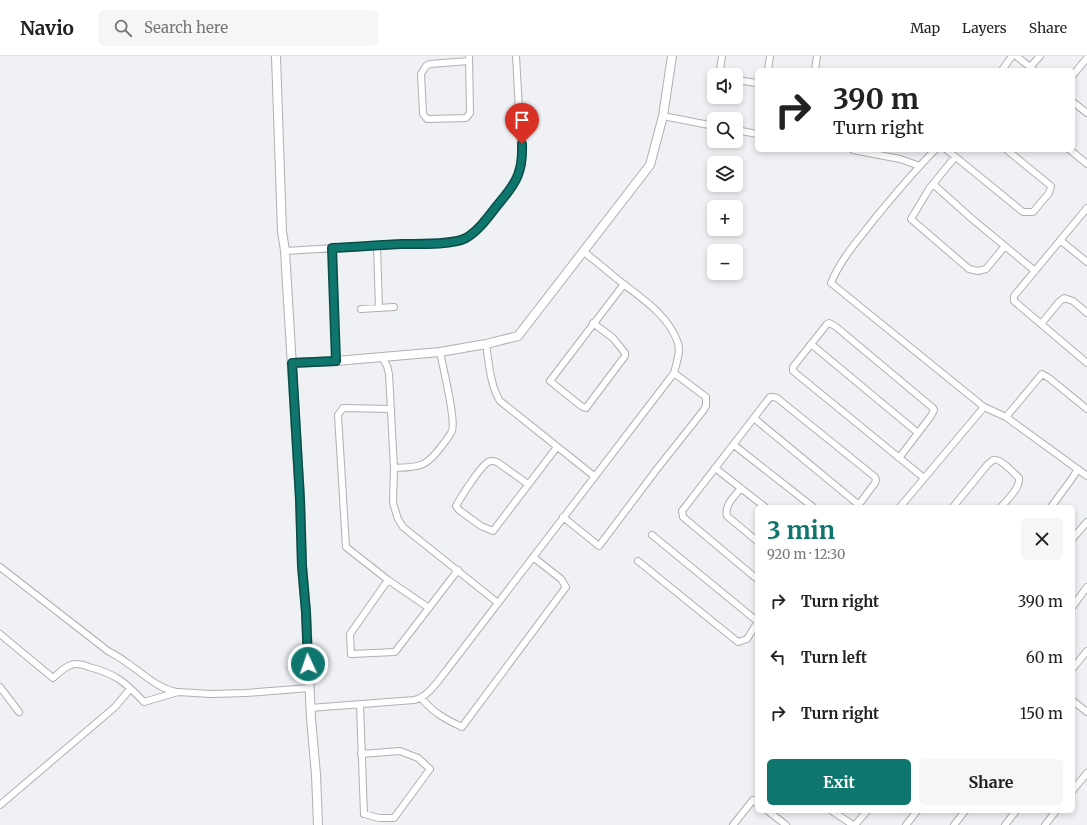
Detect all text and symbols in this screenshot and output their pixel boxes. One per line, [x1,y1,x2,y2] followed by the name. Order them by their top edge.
[98,10,378,46] search box
[20,16,74,40] text: Navio
[112,17,134,39] icon: search
[144,18,228,37] text: Search here
[910,19,940,37] text: Map
[962,19,1007,37] text: Layers
[1029,19,1067,37] text: Share
[707,68,743,280] map controls
[707,68,743,104] button: sound
[833,81,919,117] text: 390 m
[767,84,819,136] icon: right
[505,103,539,144] pin
[511,109,533,131] icon: arrive
[707,112,743,148] button: search
[833,116,924,139] text: Turn right
[707,156,743,192] button: layers
[707,200,743,236] button: +
[707,244,743,280] button: −
[767,515,835,546] text: 3 min
[1021,518,1063,560] button: close
[767,546,846,563] text: 920 m · 12:30
[767,590,789,612] icon: right
[801,592,879,611] text: Turn right
[1018,592,1063,611] text: 390 m
[287,643,329,685] position arrow
[767,646,789,668] icon: left
[801,648,867,667] text: Turn left
[1026,648,1063,667] text: 60 m
[767,702,789,724] icon: right
[801,704,879,723] text: Turn right
[1020,704,1063,723] text: 150 m
[767,759,911,805] button: Exit
[919,759,1063,805] button: Share

